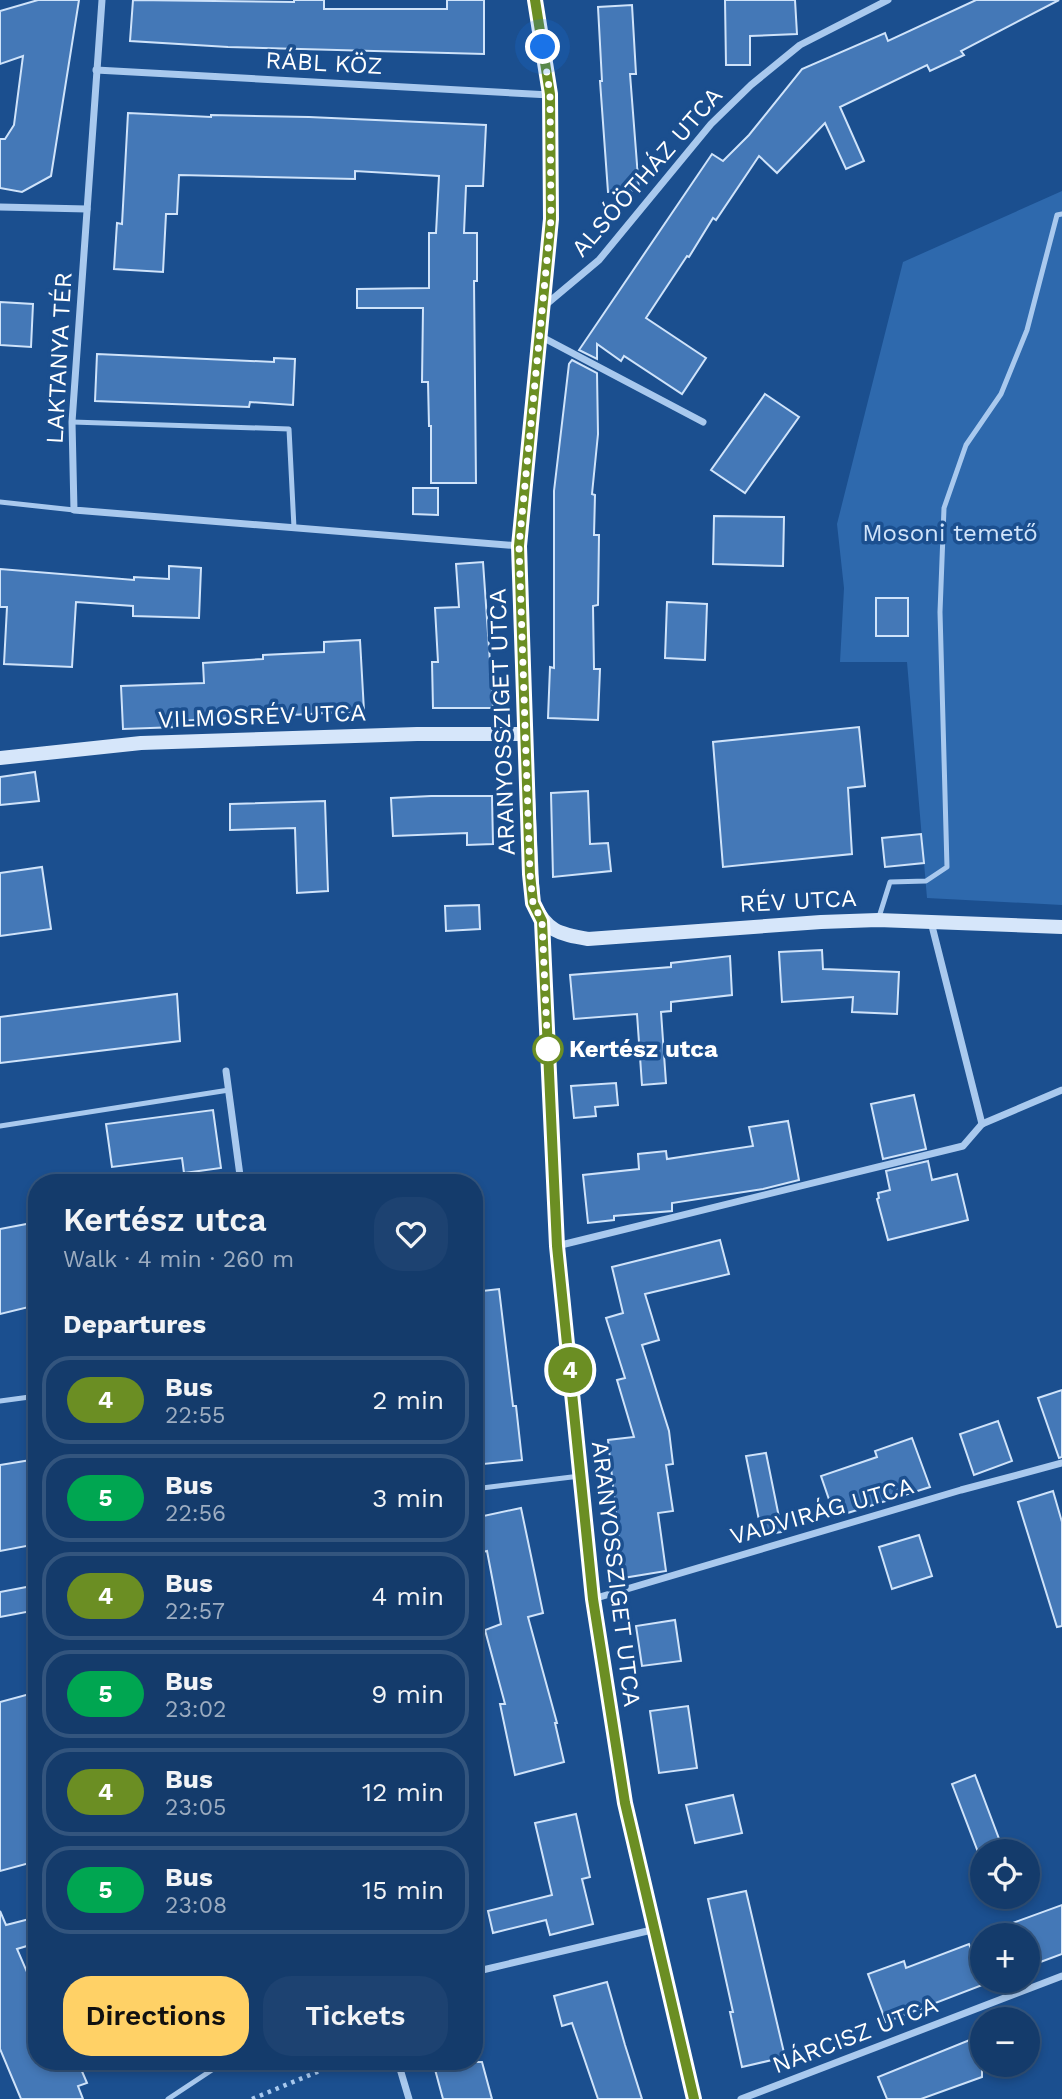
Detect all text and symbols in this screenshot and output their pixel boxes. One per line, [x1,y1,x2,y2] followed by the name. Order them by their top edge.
[525,29,560,64] your location
[265,46,383,80] street label: RÁBL KÖZ
[566,81,728,262] street label: ALSÓÖTHÁZ UTCA
[41,271,77,445] street label: LAKTANYA TÉR
[862,519,1038,547] park label: Mosoni temető
[483,588,521,856] street label: ARANYOSSZIGET UTCA
[157,698,367,734] street label: VILMOSRÉV UTCA
[739,884,858,918] street label: RÉV UTCA
[533,1034,563,1064] marker: Kertész utca
[569,1035,718,1063] place label: Kertész utca
[374,1197,448,1271] button: heart
[63,1200,267,1239] text: Kertész utca
[63,1246,294,1273] text: Walk · 4 min · 260 m
[63,1309,206,1339] text: Departures
[547,1347,593,1393] line badge: 4
[562,1356,578,1384] text: 4
[165,1372,213,1402] text: Bus
[372,1385,444,1415] text: 2 min
[98,1386,113,1414] text: 4
[165,1402,225,1429] text: 22:55
[586,1440,646,1709] street label: ARANYOSSZIGET UTCA
[165,1470,213,1500] text: Bus
[727,1471,917,1551] street label: VADVIRÁG UTCA
[372,1483,444,1513] text: 3 min
[99,1484,113,1512] text: 5
[165,1500,226,1527] text: 22:56
[165,1568,213,1598] text: Bus
[371,1581,444,1611] text: 4 min
[98,1582,113,1610] text: 4
[165,1598,225,1625] text: 22:57
[165,1666,213,1696] text: Bus
[371,1679,444,1709] text: 9 min
[99,1680,113,1708] text: 5
[165,1696,226,1723] text: 23:02
[165,1764,213,1794] text: Bus
[362,1777,444,1807] text: 12 min
[98,1778,113,1806] text: 4
[165,1794,226,1821] text: 23:05
[970,1839,1040,2077] map controls
[970,1839,1040,1909] button: locate
[165,1862,213,1892] text: Bus
[362,1875,444,1905] text: 15 min
[99,1876,113,1904] text: 5
[165,1892,227,1919] text: 23:08
[970,1923,1040,1993] button: +
[63,1976,249,2056] button: Directions
[263,1976,448,2056] button: Tickets
[768,1991,942,2079] street label: NÁRCISZ UTCA
[970,2007,1040,2077] button: −

